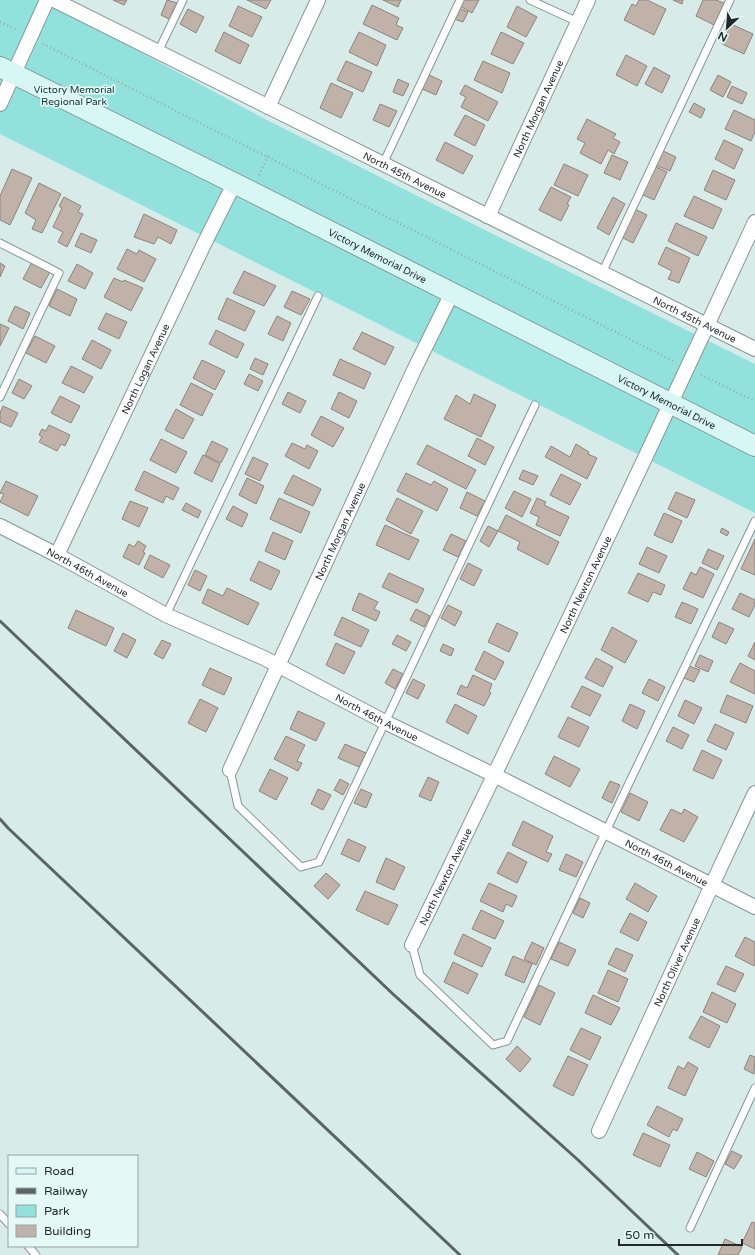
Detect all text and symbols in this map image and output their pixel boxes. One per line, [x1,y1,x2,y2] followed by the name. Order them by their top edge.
[707,8,747,48] north arrow
[716,29,730,44] text: N
[511,58,567,160] street label: North Morgan Avenue
[33,84,115,108] park label: Victory Memorial Regional Park
[361,150,448,201] street label: North 45th Avenue
[326,226,429,286] street label: Victory Memorial Drive
[651,294,738,346] street label: North 45th Avenue
[119,322,173,416] street label: North Logan Avenue
[615,373,718,432] street label: Victory Memorial Drive
[313,480,369,582] street label: North Morgan Avenue
[558,534,614,636] street label: North Newton Avenue
[44,546,130,600] street label: North 46th Avenue
[333,692,420,744] street label: North 46th Avenue
[417,826,475,928] street label: North Newton Avenue
[623,837,710,889] street label: North 46th Avenue
[652,916,703,1009] street label: North Oliver Avenue
[8,1155,138,1247] legend
[44,1164,74,1178] text: Road
[44,1184,88,1198] text: Railway
[44,1204,70,1218] text: Park
[619,1221,742,1247] scale bar
[44,1224,91,1238] text: Building
[625,1228,654,1242] text: 50 m

